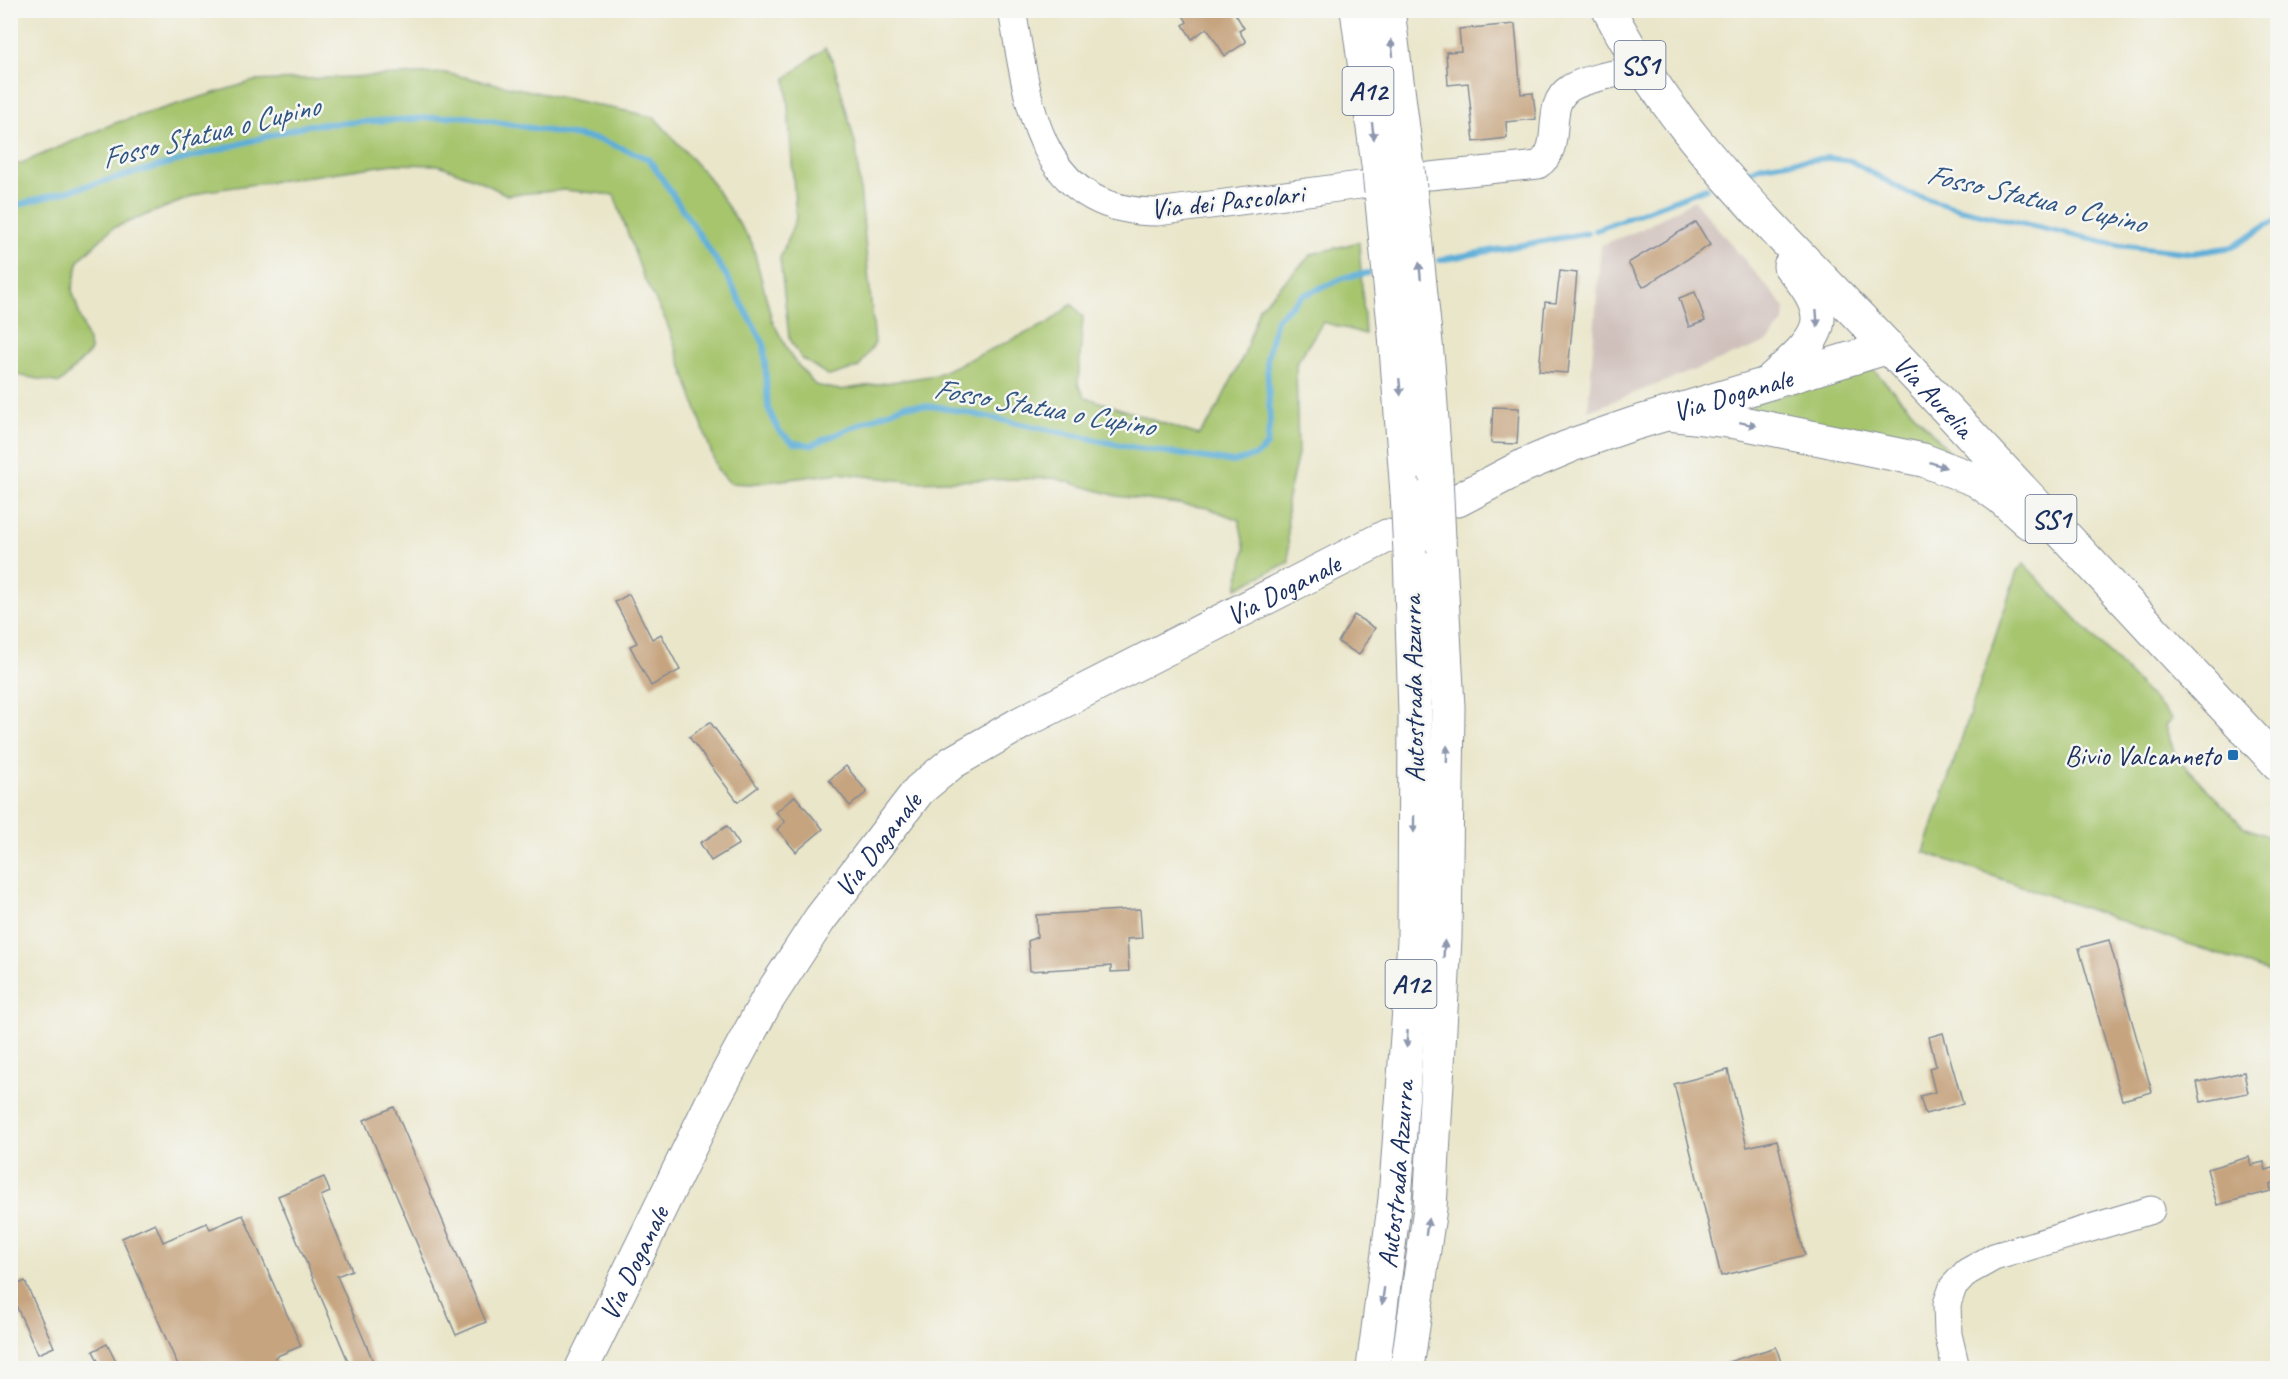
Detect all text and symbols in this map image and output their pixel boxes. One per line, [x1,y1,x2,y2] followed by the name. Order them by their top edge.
[1388,38,1397,57] one-way arrow
[1614,41,1666,89] road number: SS1
[1342,67,1394,115] road number: A12
[97,86,326,177] water label: Fosso Statua o Cupino
[1368,122,1378,141] one-way arrow
[1923,154,2152,242] water label: Fosso Statua o Cupino
[1149,175,1309,226] street label: Via dei Pascolari
[1415,261,1425,280] one-way arrow
[1812,309,1821,328] one-way arrow
[1886,346,1983,447] street label: Via Aurelia
[1668,359,1798,429] street label: Via Doganale
[931,369,1160,446] water label: Fosso Statua o Cupino
[1395,378,1404,397] one-way arrow
[1738,420,1757,429] one-way arrow
[1929,461,1947,470] one-way arrow
[2026,495,2076,543] road number: SS1
[1220,545,1347,633] street label: Via Doganale
[1394,593,1432,783] street label: Autostrada Azzurra
[2065,738,2223,773] place label: Bivio Valcanneto
[1442,745,1452,764] one-way arrow
[2226,748,2240,762] marker: Bivio Valcanneto
[826,783,930,904] street label: Via Doganale
[1410,814,1419,833] one-way arrow
[1439,939,1449,958] one-way arrow
[1386,960,1436,1008] road number: A12
[1402,1030,1411,1049] one-way arrow
[1369,1077,1421,1270] street label: Autostrada Azzurra
[591,1198,677,1326] street label: Via Doganale
[1422,1218,1432,1237] one-way arrow
[1378,1287,1387,1306] one-way arrow

